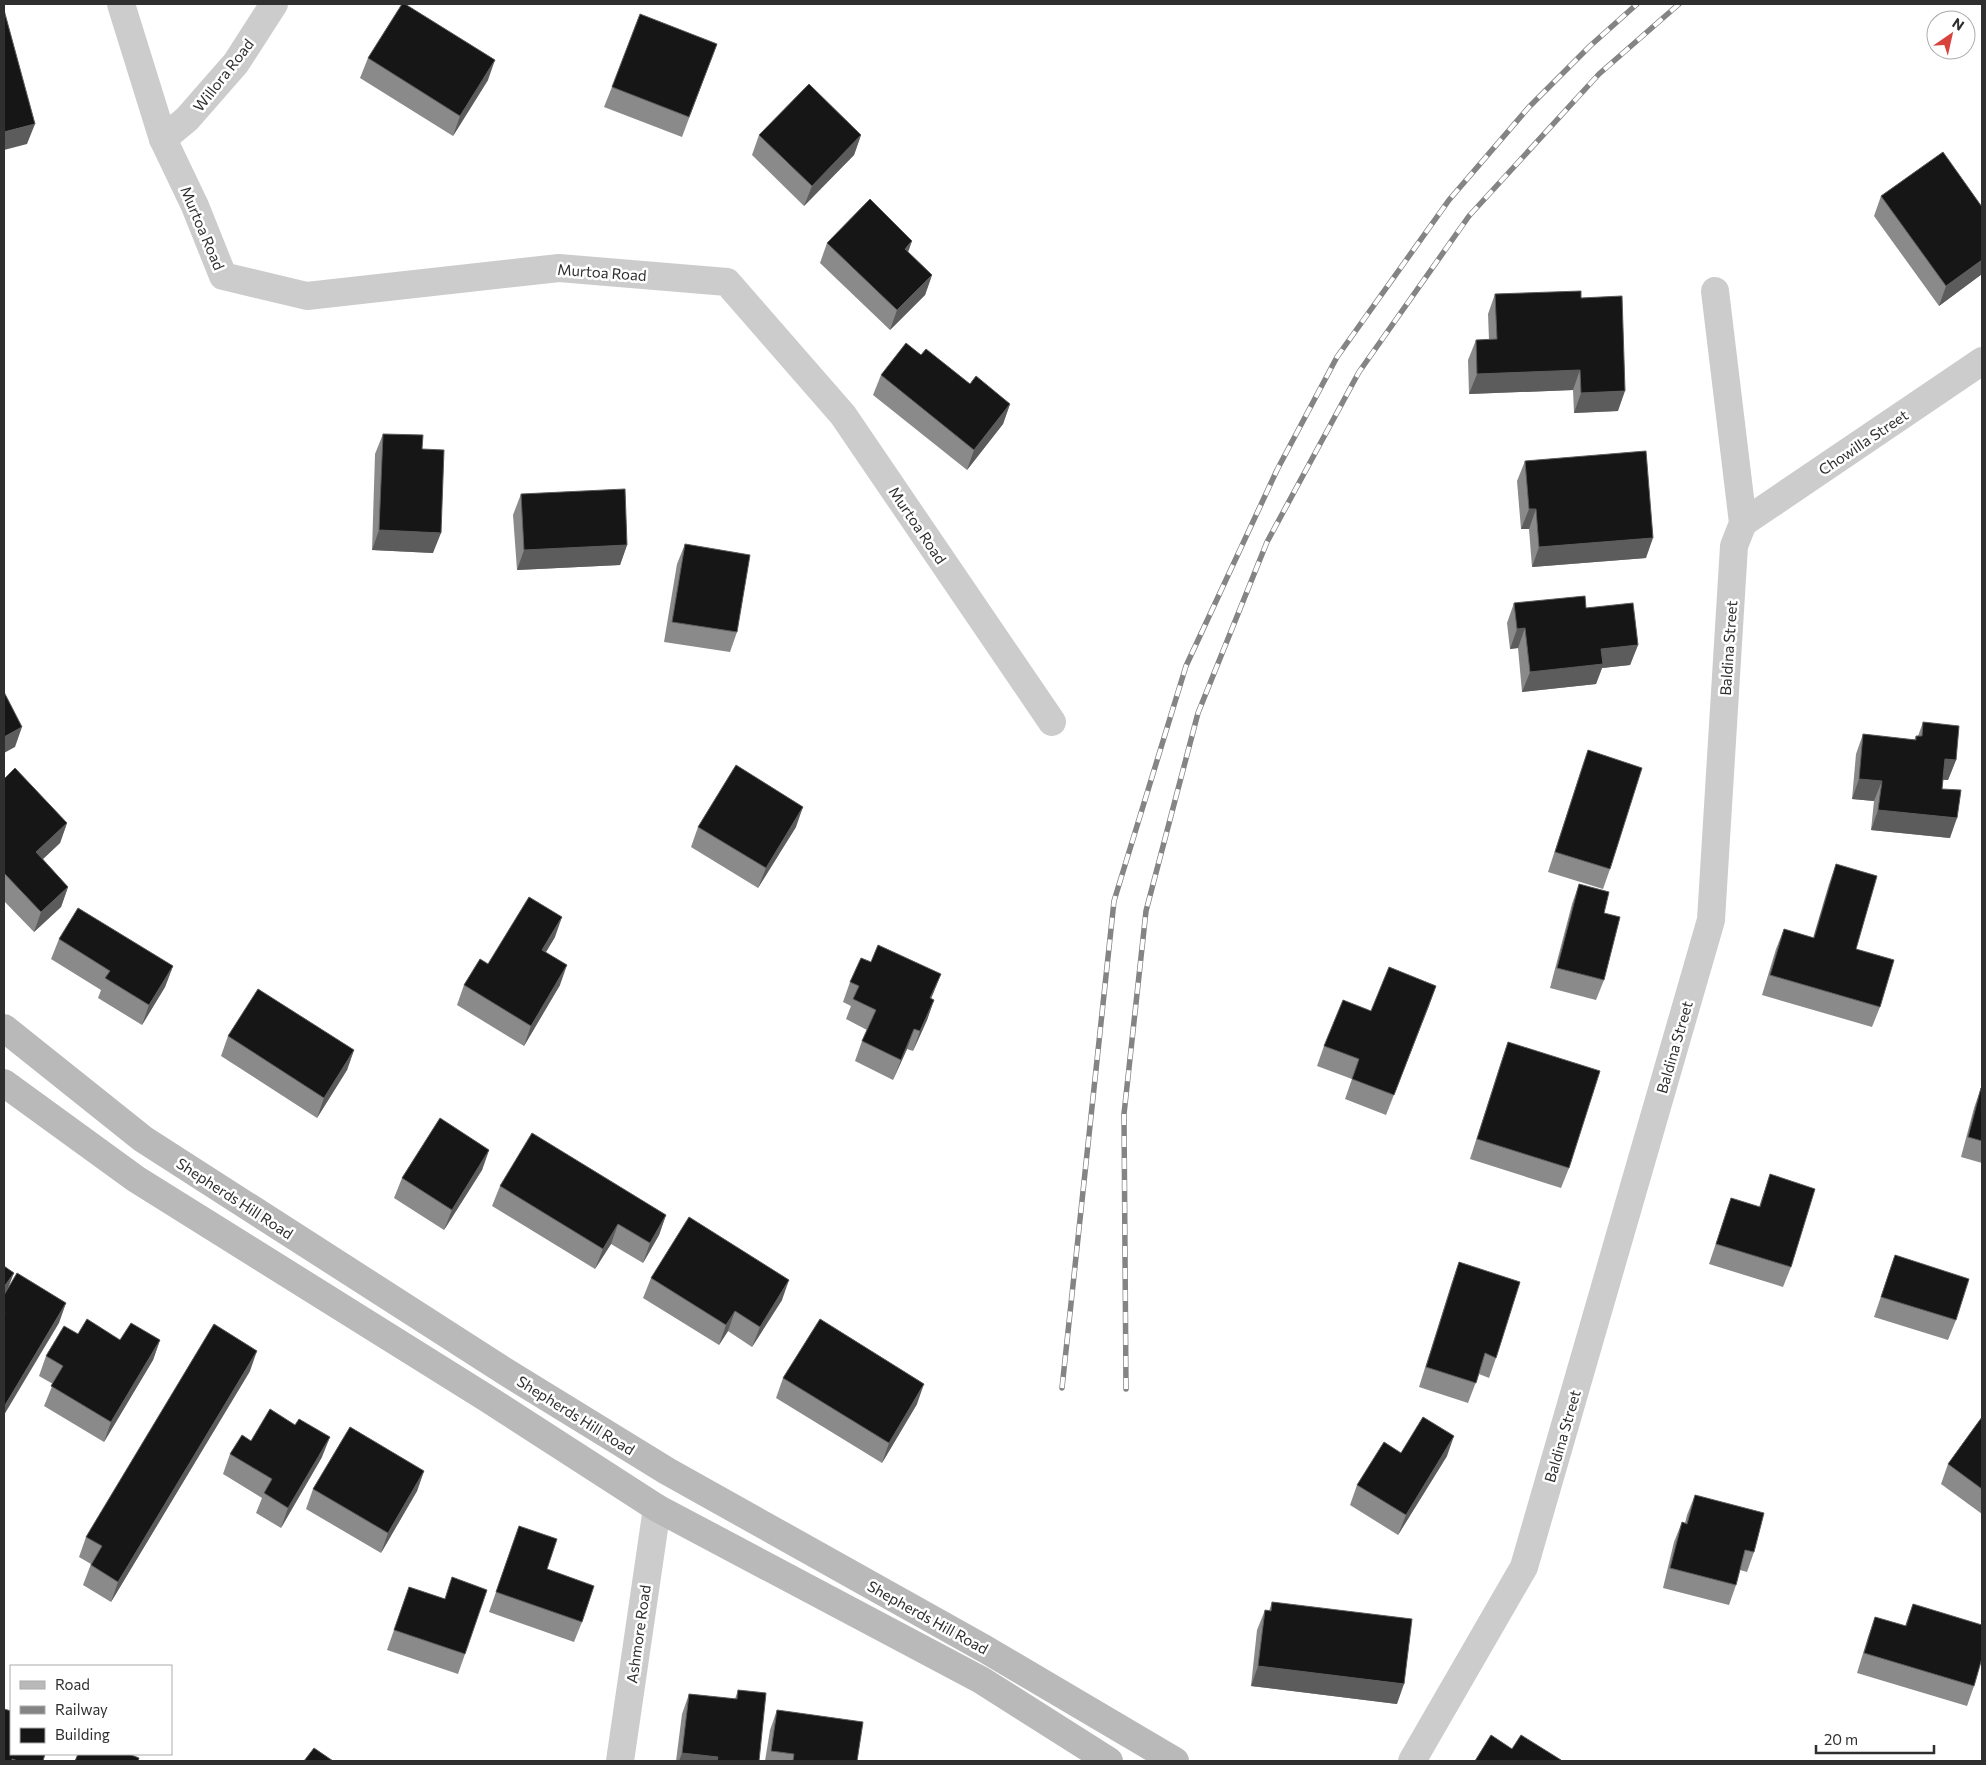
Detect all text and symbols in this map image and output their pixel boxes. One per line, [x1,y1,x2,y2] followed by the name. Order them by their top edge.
[1926,10,1976,60] north arrow
[1949,14,1968,34] text: N
[189,35,257,115] street label: Willora Road
[177,183,229,273] street label: Murtoa Road
[557,260,647,284] street label: Murtoa Road
[1815,405,1911,479] street label: Chowilla Street
[886,483,950,567] street label: Murtoa Road
[1716,600,1740,696] street label: Baldina Street
[1652,999,1696,1095] street label: Baldina Street
[173,1154,297,1242] street label: Shepherds Hill Road
[514,1371,638,1459] street label: Shepherds Hill Road
[1540,1388,1584,1484] street label: Baldina Street
[864,1576,992,1658] street label: Shepherds Hill Road
[622,1584,654,1684] street label: Ashmore Road
[10,1665,172,1755] legend
[55,1675,90,1693] text: Road
[55,1700,108,1718] text: Railway
[1816,1722,1934,1754] scale bar
[55,1725,110,1743] text: Building
[1824,1730,1858,1748] text: 20 m

